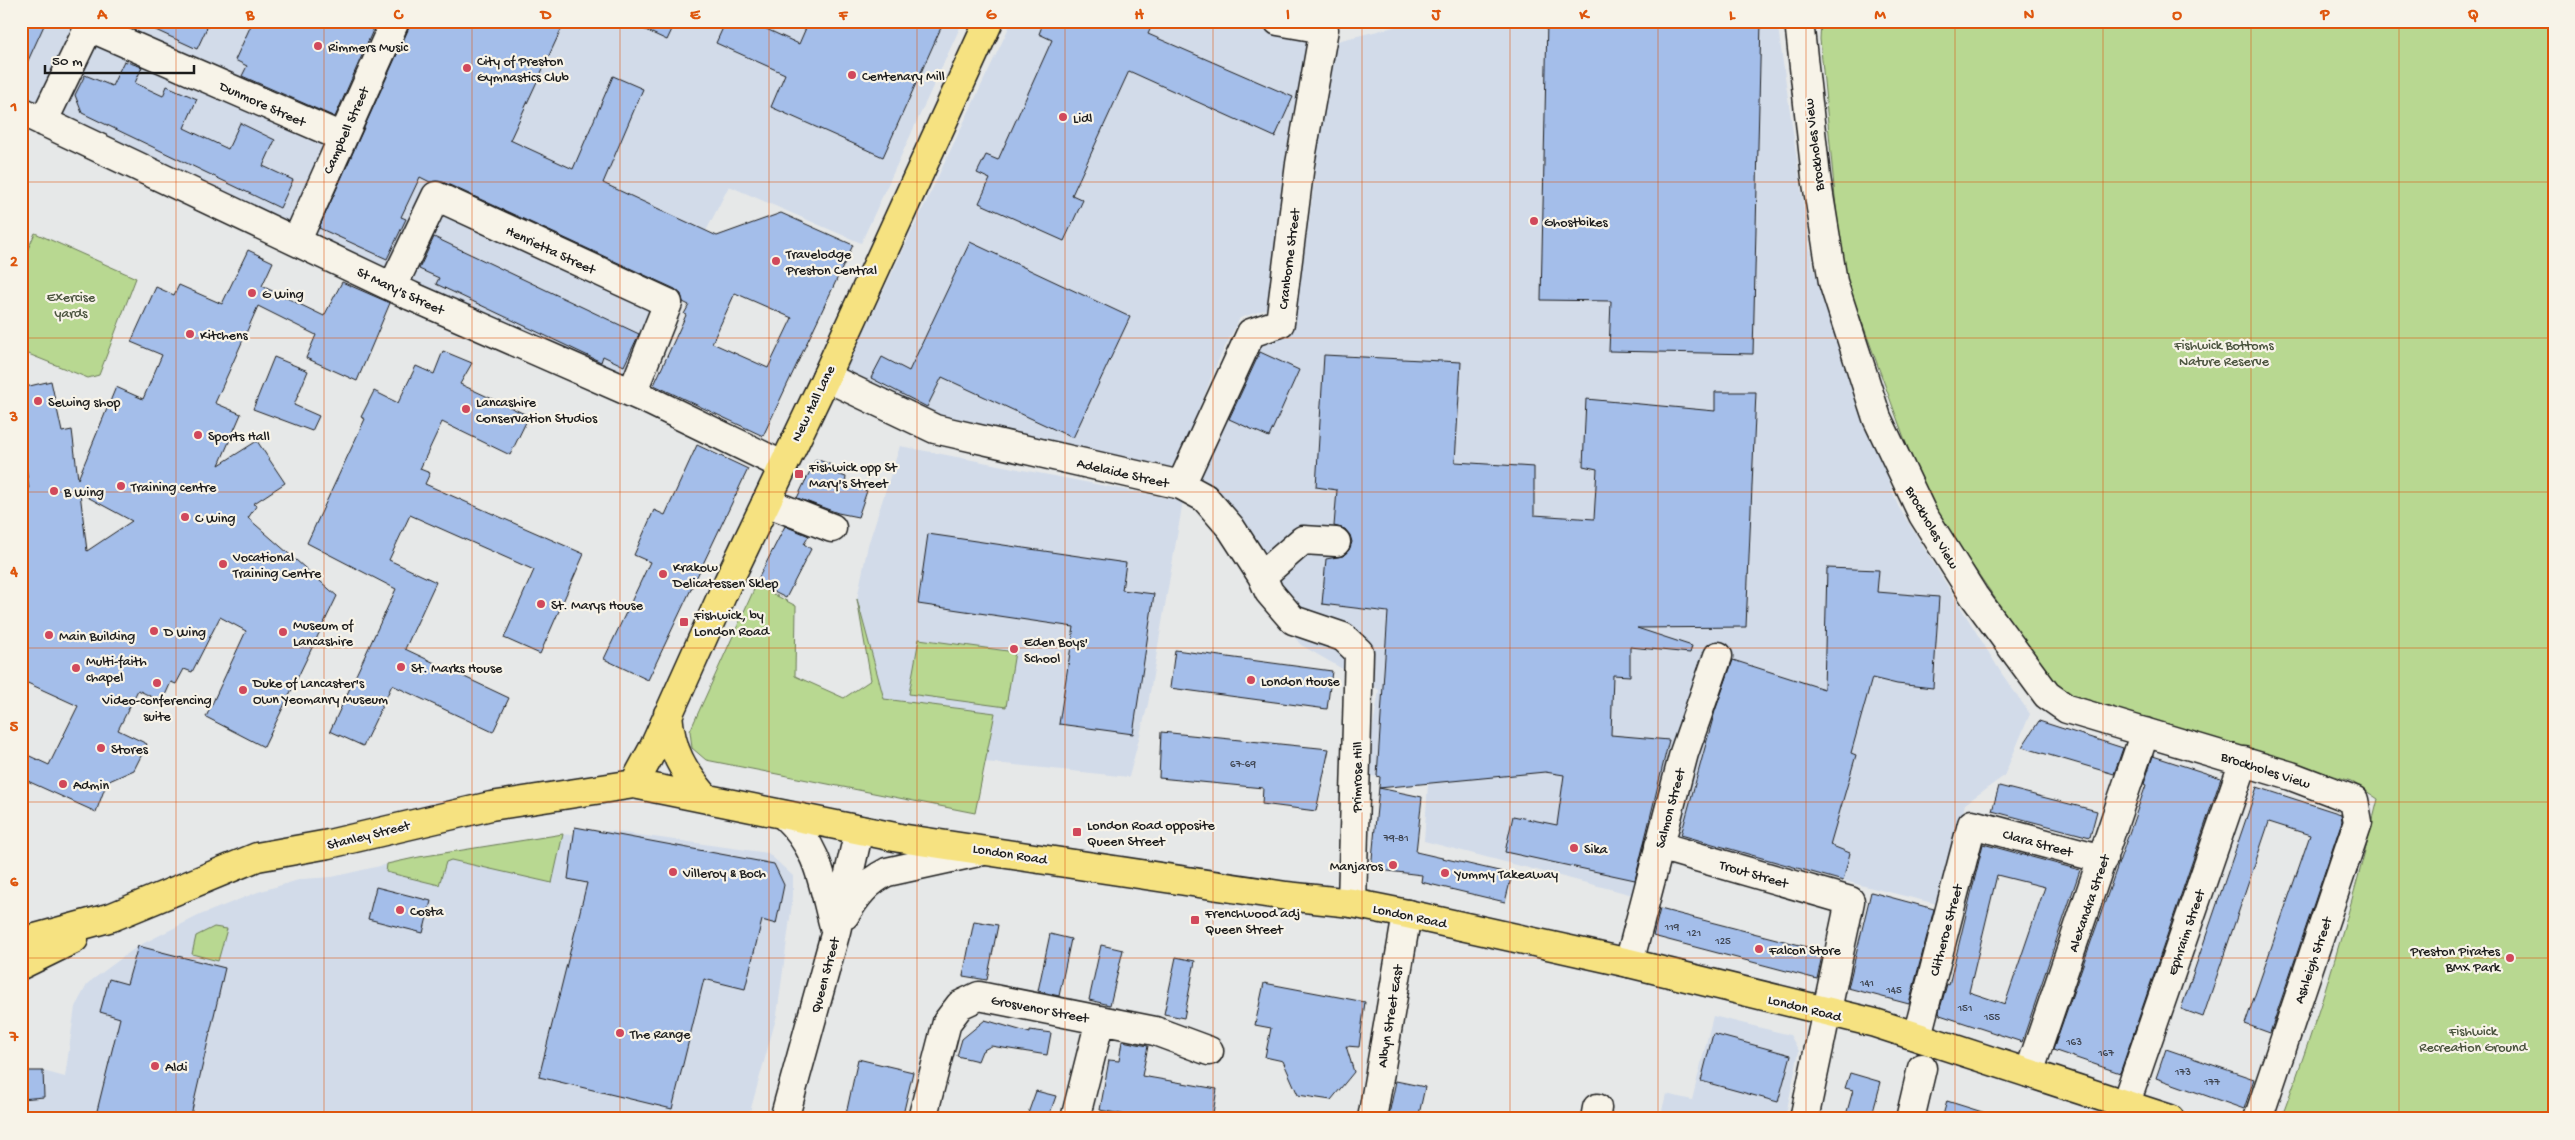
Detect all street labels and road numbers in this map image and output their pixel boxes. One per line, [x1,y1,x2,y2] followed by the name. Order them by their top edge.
[215,78,309,132] street label: Dunmore Street
[320,84,375,177] street label: Campbell Street
[1801,97,1830,193] street label: Brockholes View
[1276,207,1305,311] street label: Cranborne Street
[502,223,599,280] street label: Henrietta Street
[354,265,447,320] street label: St Mary's Street
[789,363,840,445] street label: New Hall Lane
[1075,456,1171,494] street label: Adelaide Street
[1900,483,1961,573] street label: Brockholes View
[1349,742,1368,814] street label: Primrose Hill
[2217,749,2312,794] street label: Brockholes View
[1653,766,1691,850] street label: Salmon Street
[326,818,413,855] street label: Stanley Street
[2000,827,2075,862] street label: Clara Street
[971,841,1050,870] street label: London Road
[2066,852,2115,955] street label: Alexandra Street
[1716,857,1791,894] street label: Trout Street
[1927,882,1968,978] street label: Clitheroe Street
[2165,887,2210,978] street label: Ephraim Street
[1371,901,1450,934] street label: London Road
[2292,914,2338,1006] street label: Ashleigh Street
[808,935,845,1015] street label: Queen Street
[1375,963,1408,1069] street label: Albyn Street East
[1766,992,1845,1027] street label: London Road
[989,993,1091,1028] street label: Grosvenor Street

